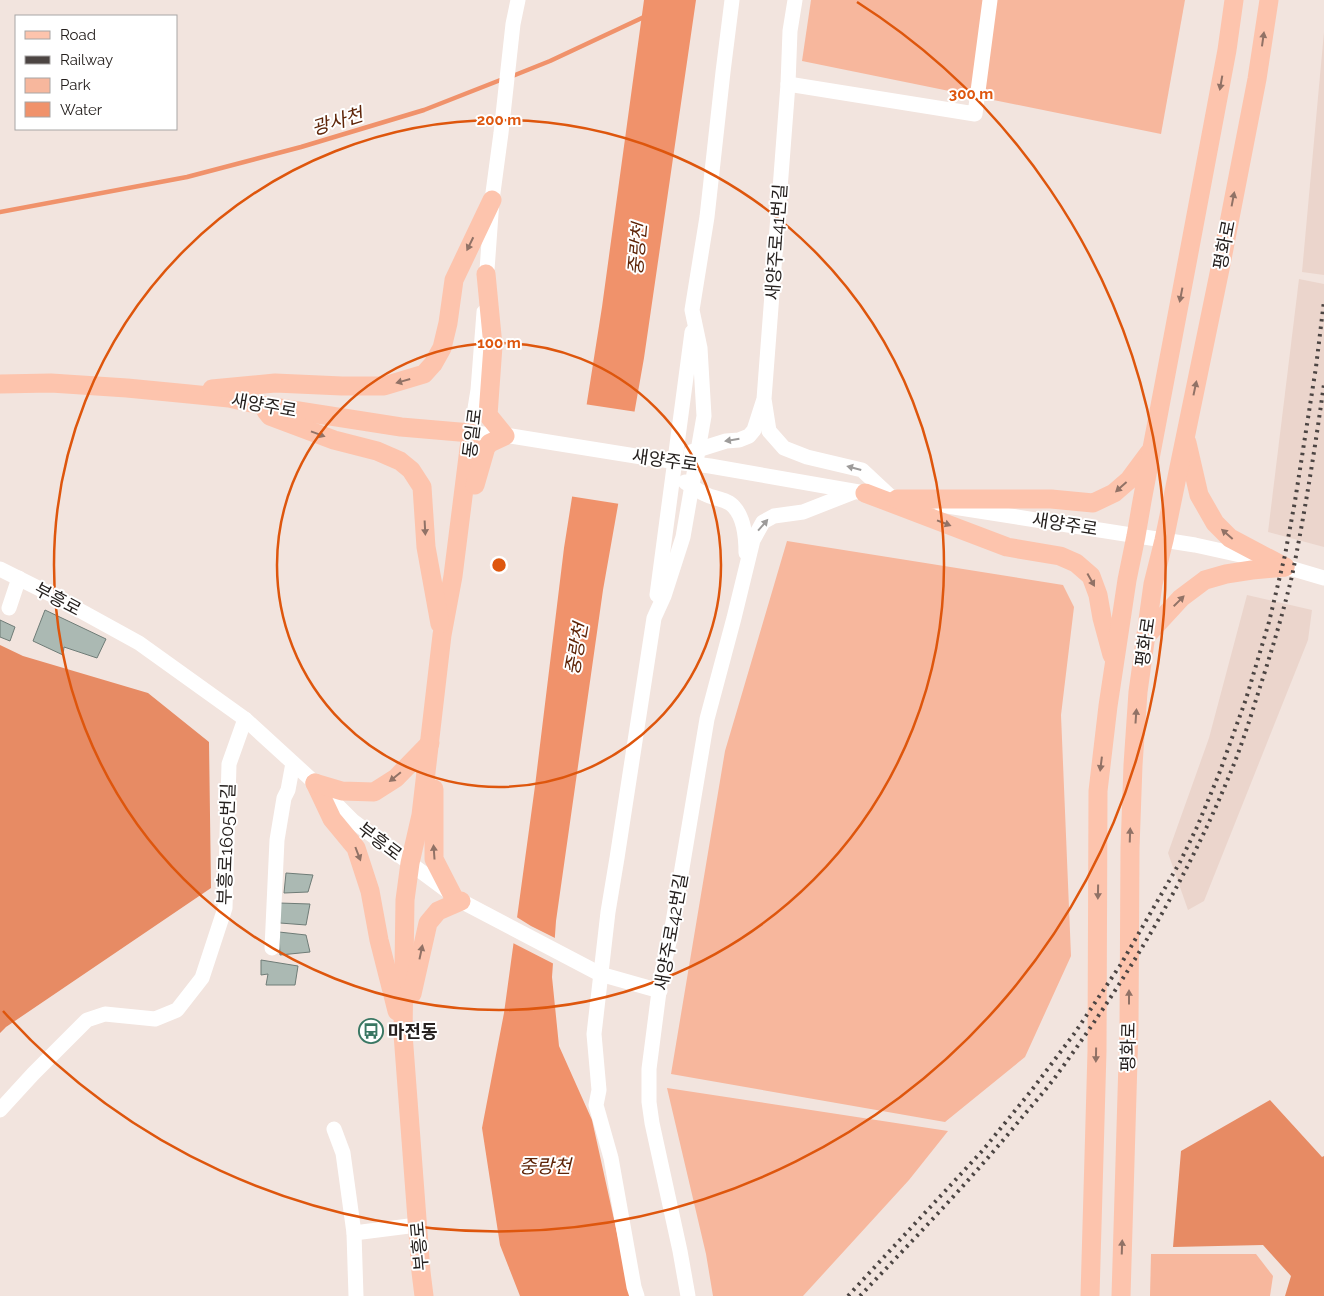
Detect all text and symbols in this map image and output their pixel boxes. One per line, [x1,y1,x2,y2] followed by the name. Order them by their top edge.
[15,15,178,130] legend
[60,26,96,44] text: Road
[1260,31,1268,47] one-way arrow
[60,51,113,69] text: Railway
[1216,75,1224,91] one-way arrow
[60,76,91,94] text: Park
[949,85,993,103] text: 300 m
[60,101,103,119] text: Water
[309,102,367,139] water label: 광사천
[477,111,521,129] text: 200 m
[761,183,791,301] street label: 새양주로41번길
[1230,190,1238,206] one-way arrow
[1209,219,1239,271] street label: 평화로
[624,220,650,276] water label: 중랑천
[466,237,474,251] one-way arrow
[1177,288,1185,303] one-way arrow
[477,334,521,352] text: 100 m
[396,377,411,385] one-way arrow
[1192,379,1200,395] one-way arrow
[230,389,298,421] street label: 새양주로
[459,407,485,459] street label: 동일로
[310,431,325,438] one-way arrow
[723,437,739,445] one-way arrow
[631,445,699,475] street label: 새양주로
[847,464,862,472] one-way arrow
[1115,481,1127,493] one-way arrow
[1031,508,1099,540] street label: 새양주로
[758,519,769,532] one-way arrow
[937,519,952,527] one-way arrow
[422,521,430,537] one-way arrow
[1221,528,1234,539] one-way arrow
[490,556,508,574] centre of rings
[1087,574,1096,587] one-way arrow
[31,578,85,620] street label: 부흥로
[1173,595,1185,607] one-way arrow
[1131,616,1159,668] street label: 평화로
[561,620,592,677] water label: 중랑천
[1133,708,1141,724] one-way arrow
[1097,756,1105,772] one-way arrow
[389,772,402,783] one-way arrow
[213,783,239,905] street label: 부흥로1605번길
[354,818,406,864] street label: 부흥로
[1127,827,1135,843] one-way arrow
[430,843,438,859] one-way arrow
[354,847,362,862] one-way arrow
[650,872,692,992] street label: 새양주로42번길
[1094,885,1102,901] one-way arrow
[417,944,425,960] one-way arrow
[1125,989,1133,1005] one-way arrow
[358,1018,384,1044] bus stop icon: 마전동
[388,1021,438,1042] place label: 마전동
[1117,1022,1139,1072] street label: 평화로
[1092,1047,1100,1063] one-way arrow
[519,1155,573,1177] water label: 중랑천
[406,1220,432,1272] street label: 부흥로
[1118,1239,1126,1255] one-way arrow

